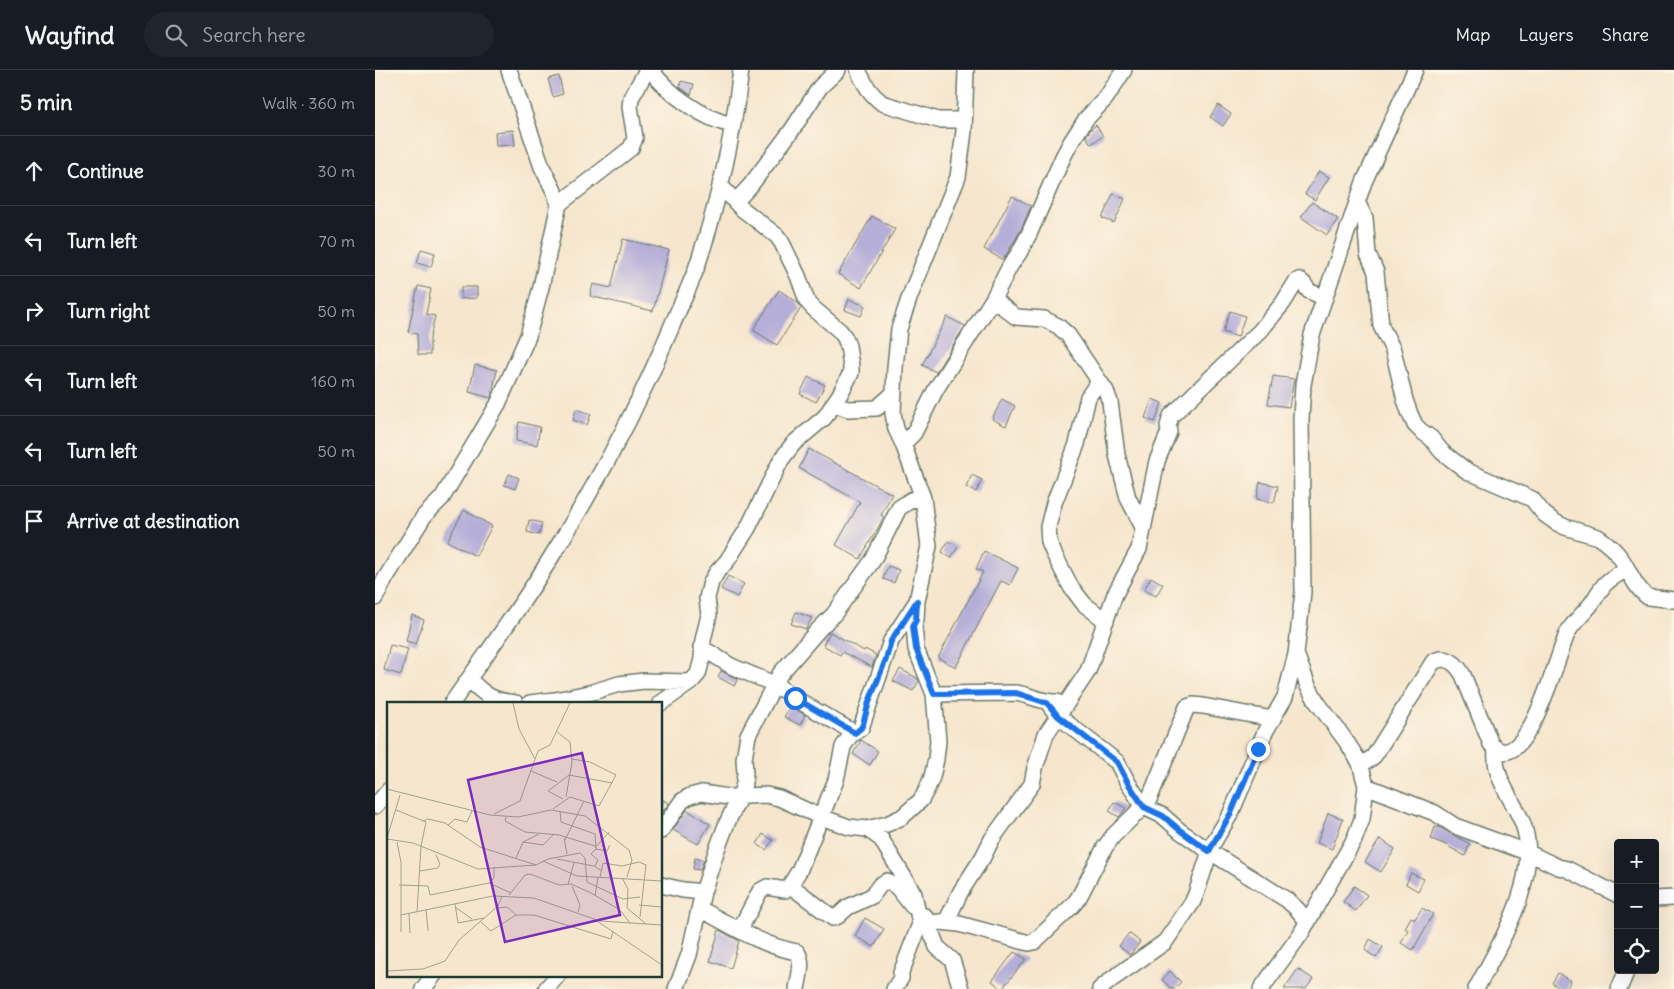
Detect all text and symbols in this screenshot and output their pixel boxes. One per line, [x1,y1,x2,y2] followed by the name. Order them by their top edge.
[144,12,494,57] search box
[25,20,114,50] text: Wayfind
[162,21,190,49] icon: search
[202,23,306,47] text: Search here
[1455,23,1490,46] text: Map
[1518,23,1574,46] text: Layers
[1602,23,1649,46] text: Share
[20,89,72,116] text: 5 min
[262,93,355,113] text: Walk · 360 m
[20,157,48,185] icon: ahead
[67,159,144,183] text: Continue
[318,161,355,181] text: 30 m
[20,227,48,255] icon: left
[67,229,137,253] text: Turn left
[319,231,355,251] text: 70 m
[20,297,48,325] icon: right
[67,299,150,323] text: Turn right
[317,301,355,321] text: 50 m
[20,367,48,395] icon: left
[67,369,137,393] text: Turn left
[311,371,355,391] text: 160 m
[20,437,48,465] icon: left
[67,439,137,463] text: Turn left
[317,441,355,461] text: 50 m
[20,507,48,535] icon: arrive
[67,509,240,533] text: Arrive at destination
[784,687,807,710] route start
[387,702,663,976] inset map
[1247,738,1270,761] route end
[1614,839,1659,974] map controls
[1614,839,1659,884] button: +
[1614,884,1659,929] button: −
[1614,929,1659,974] button: locate

